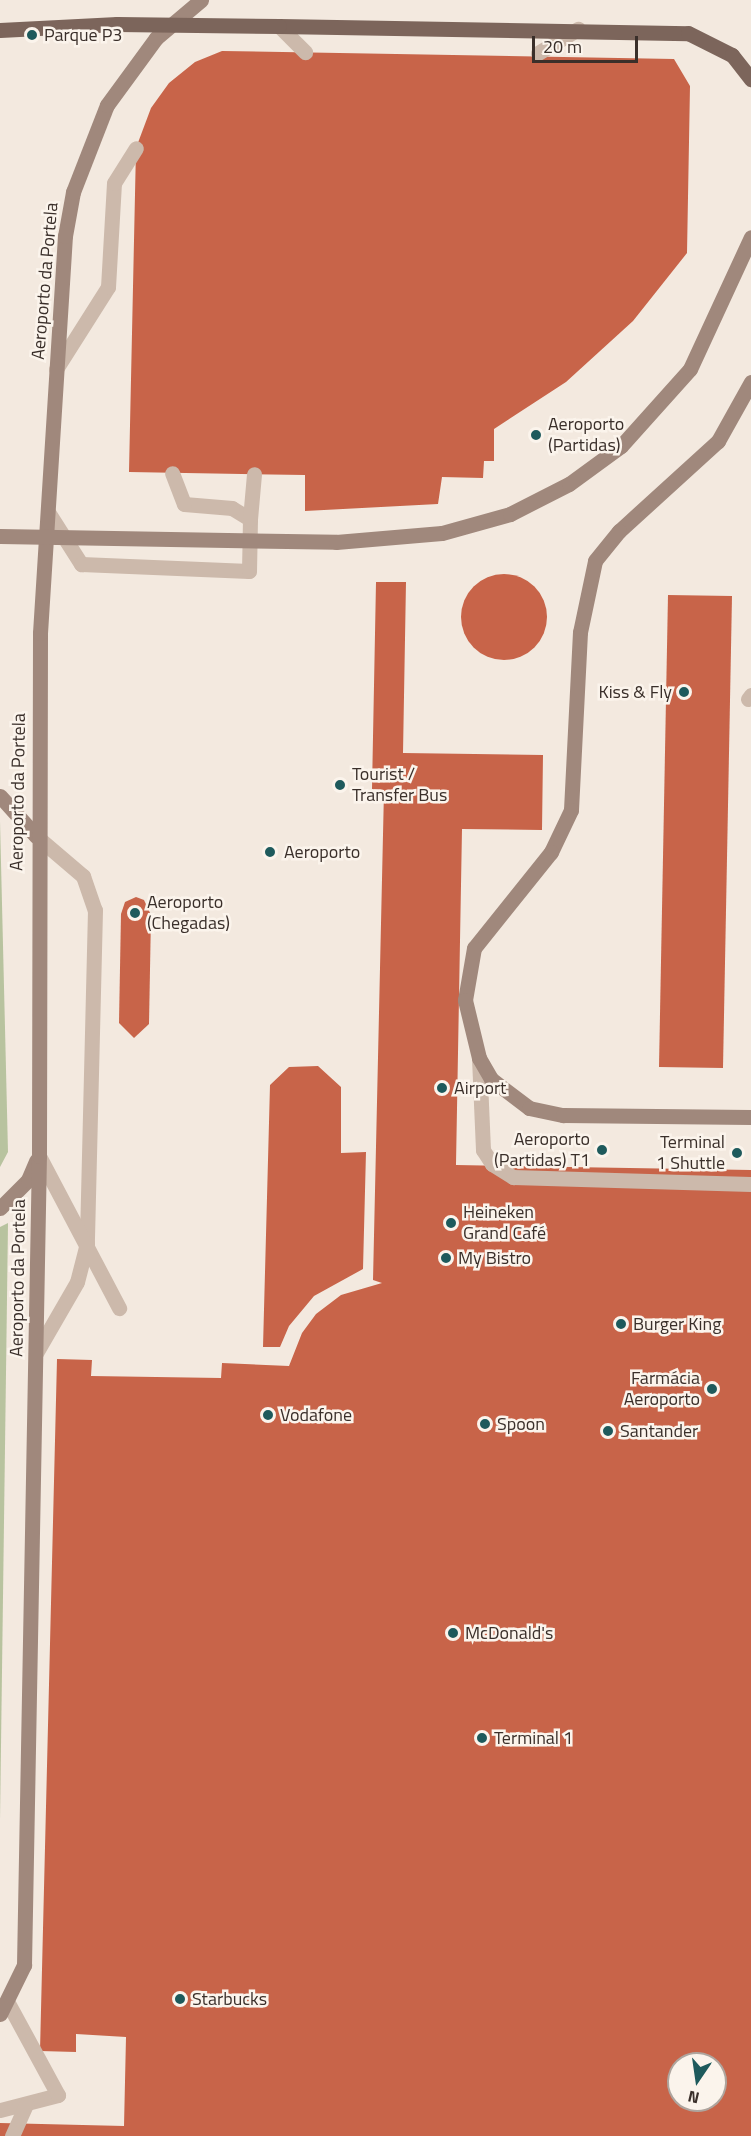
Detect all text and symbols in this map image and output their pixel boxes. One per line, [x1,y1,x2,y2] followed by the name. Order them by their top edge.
[44,24,122,46] place label: Parque P3
[535,24,642,62] scale bar
[25,28,39,42] marker: Parque P3
[543,33,582,60] text: 20 m
[27,202,63,360] street label: Aeroporto da Portela
[548,414,624,456] place label: Aeroporto (Partidas)
[529,428,543,442] marker: Aeroporto (Partidas)
[598,681,672,703] place label: Kiss & Fly
[677,685,691,699] marker: Kiss & Fly
[6,713,30,871] street label: Aeroporto da Portela
[352,764,447,806] place label: Tourist / Transfer Bus
[333,778,347,792] marker: Tourist / Transfer Bus
[284,841,360,863] place label: Aeroporto
[261,843,279,861] marker: Aeroporto
[147,892,230,934] place label: Aeroporto (Chegadas)
[128,906,142,920] marker: Aeroporto (Chegadas)
[454,1077,506,1099] place label: Airport
[435,1081,449,1095] marker: Airport
[494,1129,590,1172] place label: Aeroporto (Partidas) T1
[656,1132,725,1174] place label: Terminal 1 Shuttle
[595,1143,609,1157] marker: Aeroporto (Partidas) T1
[730,1146,744,1160] marker: Terminal 1 Shuttle
[6,1199,30,1357] street label: Aeroporto da Portela
[463,1202,546,1244] place label: Heineken Grand Café
[444,1216,458,1230] marker: Heineken Grand Café
[458,1247,531,1269] place label: My Bistro
[439,1251,453,1265] marker: My Bistro
[633,1313,721,1335] place label: Burger King
[614,1317,628,1331] marker: Burger King
[624,1368,700,1410] place label: Farmácia Aeroporto
[705,1382,719,1396] marker: Farmácia Aeroporto
[280,1404,352,1426] place label: Vodafone
[261,1408,275,1422] marker: Vodafone
[497,1413,545,1435] place label: Spoon
[478,1417,492,1431] marker: Spoon
[620,1420,698,1442] place label: Santander
[601,1424,615,1438] marker: Santander
[465,1622,553,1644] place label: McDonald's
[446,1626,460,1640] marker: McDonald's
[494,1727,573,1749] place label: Terminal 1
[475,1731,489,1745] marker: Terminal 1
[192,1988,267,2010] place label: Starbucks
[173,1992,187,2006] marker: Starbucks
[667,2052,727,2112] north arrow
[685,2085,702,2111] text: N

